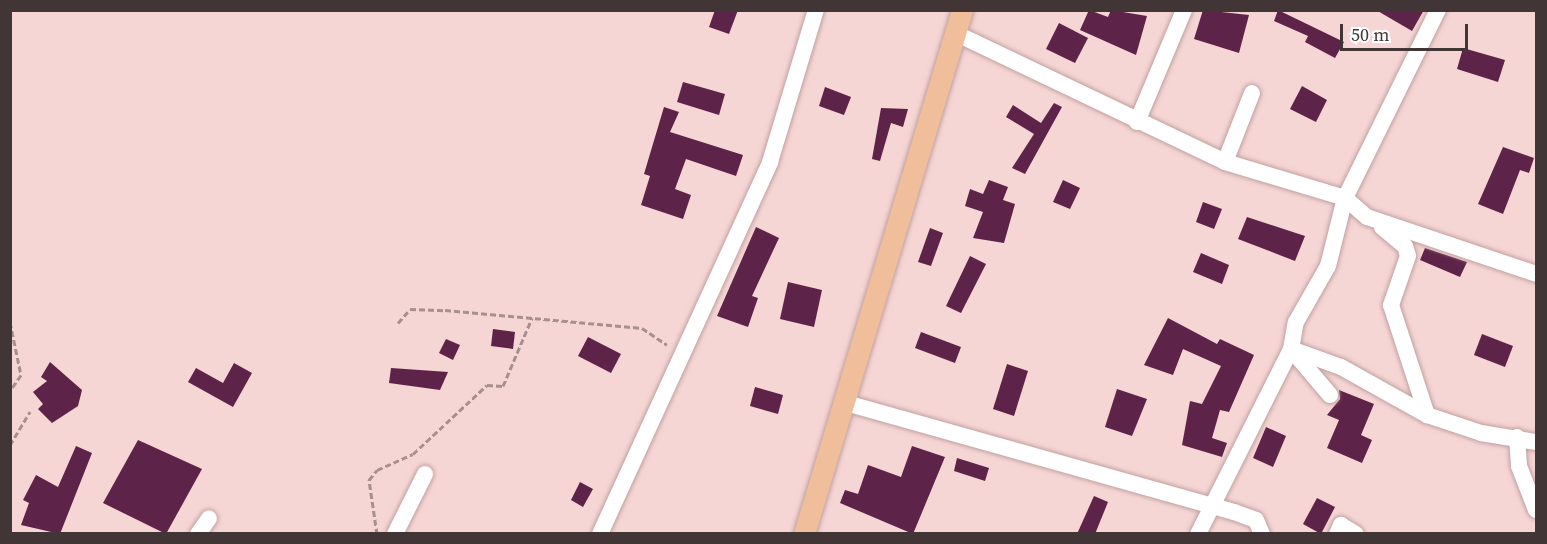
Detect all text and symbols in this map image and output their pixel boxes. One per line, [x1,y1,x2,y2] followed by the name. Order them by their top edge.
[1343,12,1470,50] scale bar
[1351,22,1389,47] text: 50 m

